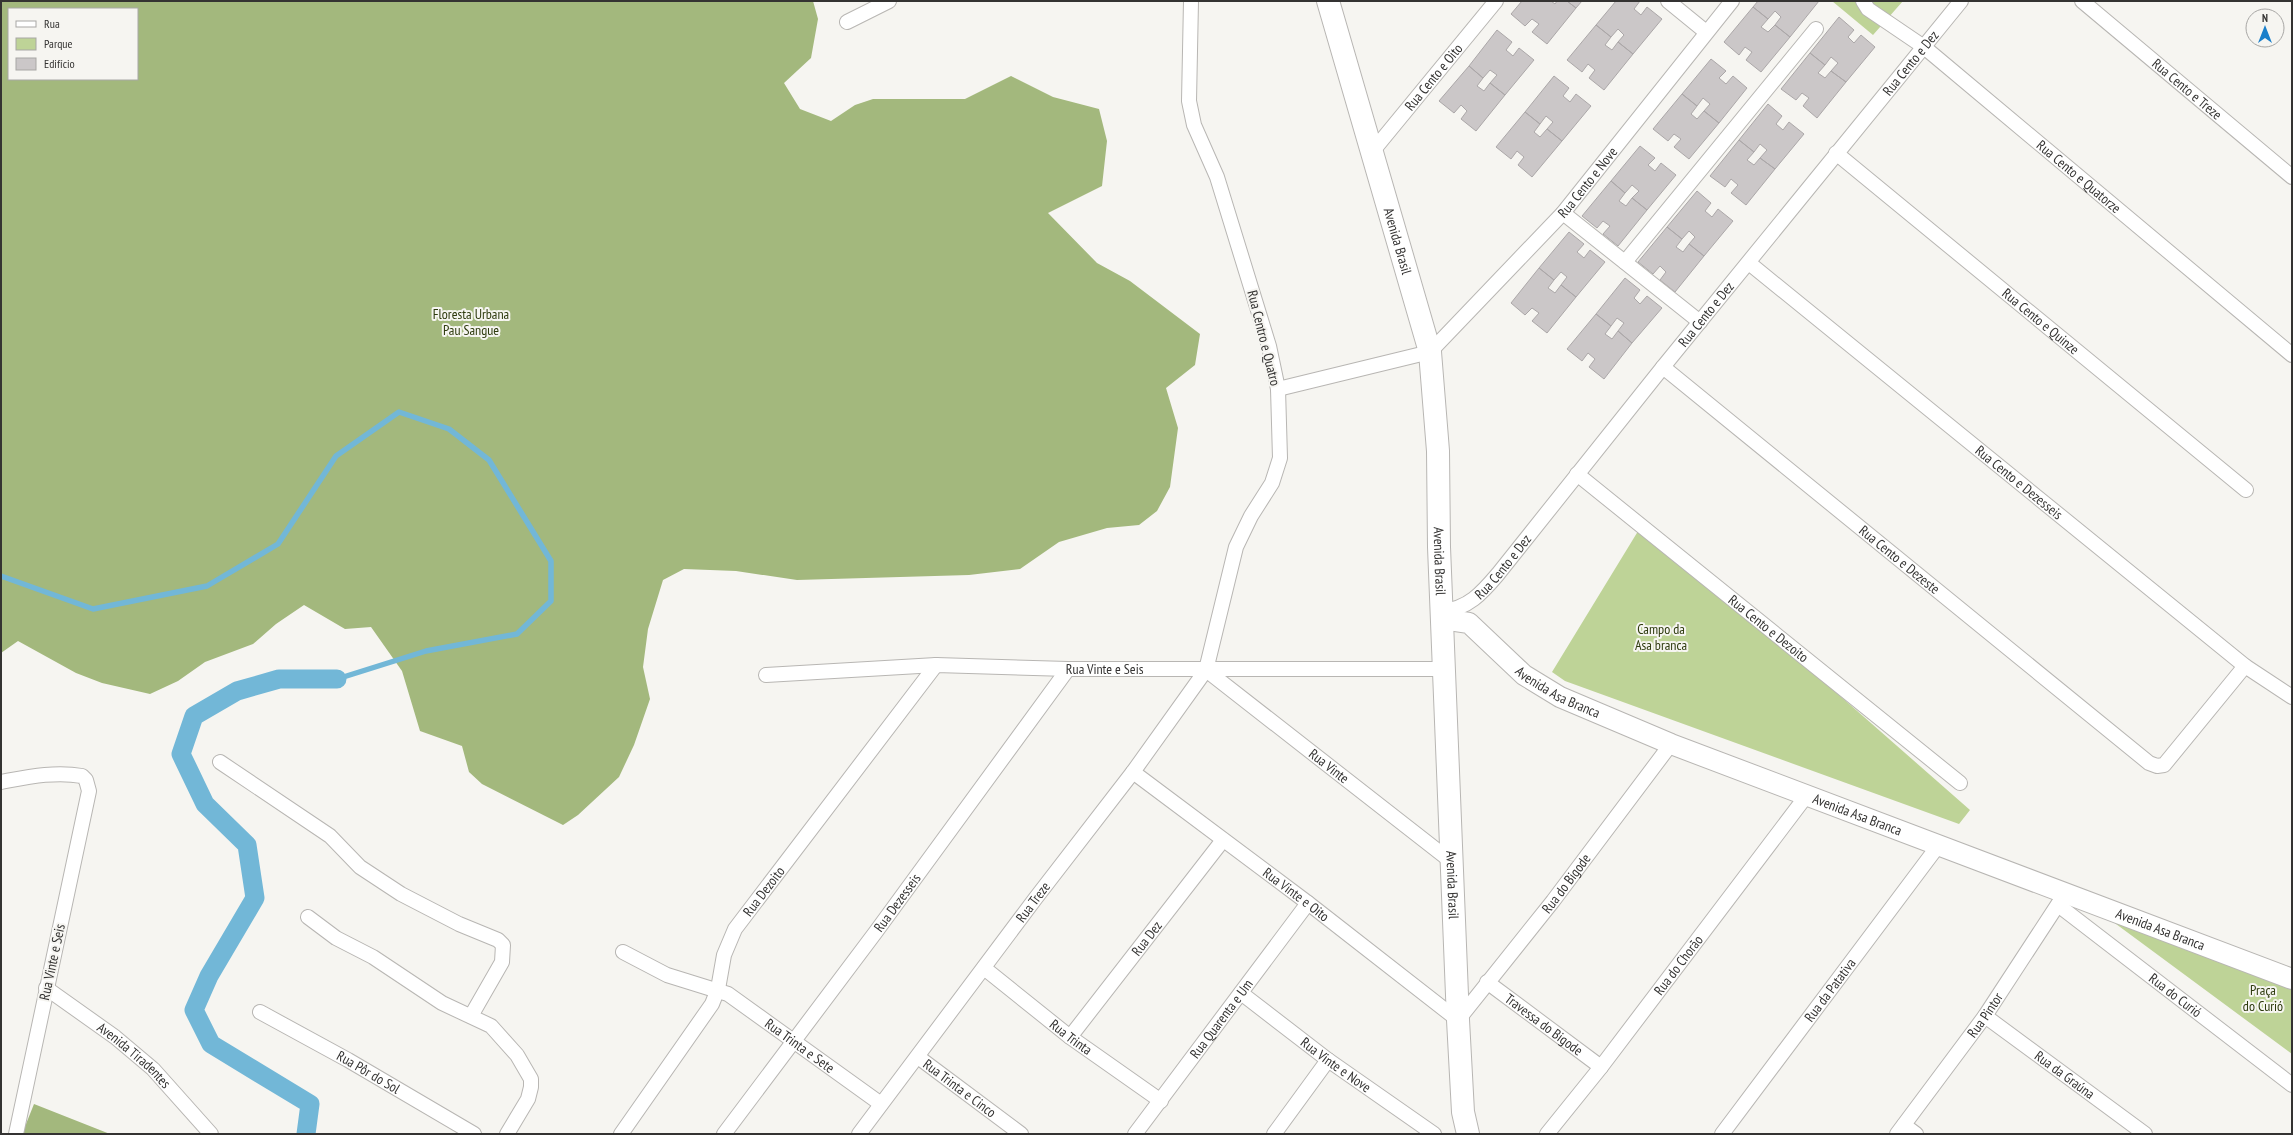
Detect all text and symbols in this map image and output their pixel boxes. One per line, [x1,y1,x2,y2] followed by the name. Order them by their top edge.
[8,8,138,80] legend
[2245,8,2285,48] north arrow
[2262,11,2268,25] text: N
[44,16,60,31] text: Rua
[1879,27,1942,99] street label: Rua Cento e Dez
[44,36,73,51] text: Parque
[1401,40,1466,114] street label: Rua Cento e Oito
[2148,55,2226,124] street label: Rua Cento e Treze
[44,56,75,71] text: Edifício
[2033,136,2125,217] street label: Rua Cento e Quatorze
[1554,143,1621,222] street label: Rua Cento e Nove
[1380,206,1416,277] street label: Avenida Brasil
[1674,278,1738,351] street label: Rua Cento e Dez
[1998,284,2083,358] street label: Rua Cento e Quinze
[1243,288,1285,388] street label: Rua Centro e Quatro
[433,305,509,339] park label: Floresta Urbana Pau Sangue
[1972,442,2067,524] street label: Rua Cento e Dezesseis
[1855,521,1944,598] street label: Rua Cento e Dezeste
[1430,527,1450,596] street label: Avenida Brasil
[1471,531,1535,603] street label: Rua Cento e Dez
[1725,591,1812,666] street label: Rua Cento e Dezoito
[1635,620,1687,654] park label: Campo da Asa branca
[1066,660,1144,678] street label: Rua Vinte e Seis
[1511,662,1603,722] street label: Avenida Asa Branca
[1305,745,1353,787] street label: Rua Vinte
[1810,790,1904,840] street label: Avenida Asa Branca
[1442,850,1463,920] street label: Avenida Brasil
[1538,850,1595,917] street label: Rua do Bigode
[739,863,789,920] street label: Rua Dezoito
[1259,864,1333,925] street label: Rua Vinte e Oito
[870,870,925,935] street label: Rua Dezesseis
[1012,878,1054,926] street label: Rua Treze
[2113,904,2207,954] street label: Avenida Asa Branca
[1127,917,1166,959] street label: Rua Dez
[35,922,69,1002] street label: Rua Vinte e Seis
[1650,931,1707,999] street label: Rua do Chorão
[1800,955,1860,1025] street label: Rua da Patativa
[2145,969,2205,1021] street label: Rua do Curió
[1186,976,1257,1062] street label: Rua Quarenta e Um
[2243,981,2283,1015] park label: Praça do Curió
[1963,989,2007,1041] street label: Rua Pintor
[1501,990,1587,1059] street label: Travessa do Bigode
[761,1014,838,1077] street label: Rua Trinta e Sete
[1046,1015,1096,1059] street label: Rua Trinta
[94,1018,175,1092] street label: Avenida Tiradentes
[1297,1033,1375,1096] street label: Rua Vinte e Nove
[334,1047,404,1098] street label: Rua Pôr do Sol
[2031,1047,2098,1103] street label: Rua da Graúna
[920,1055,1000,1121] street label: Rua Trinta e Cinco

